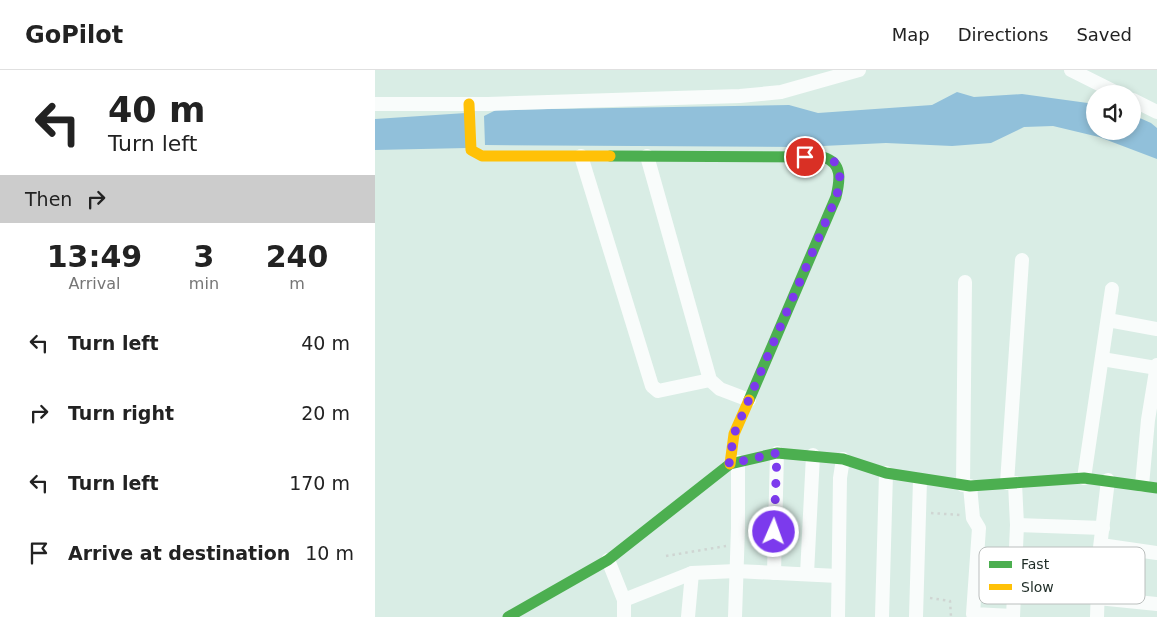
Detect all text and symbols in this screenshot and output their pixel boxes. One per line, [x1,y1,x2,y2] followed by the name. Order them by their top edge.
[25,21,123,49] text: GoPilot
[892,24,930,45] text: Map
[958,24,1048,45] text: Directions
[1076,24,1132,45] text: Saved
[1086,85,1141,140] map controls
[1086,85,1141,140] button: sound
[25,90,90,155] icon: left
[108,90,205,130] text: 40 m
[108,131,197,156] text: Turn left
[784,136,826,178] pin
[791,143,819,171] icon: arrive
[82,185,110,213] icon: right
[25,188,72,210] text: Then
[47,239,142,274] text: 13:49
[193,239,214,274] text: 3
[266,239,328,274] text: 240
[68,274,120,293] text: Arrival
[189,274,219,293] text: min
[289,274,305,293] text: m
[25,329,53,357] icon: left
[68,332,159,354] text: Turn left
[301,332,350,354] text: 40 m
[25,399,53,427] icon: right
[68,402,174,424] text: Turn right
[301,402,350,424] text: 20 m
[25,469,53,497] icon: left
[68,472,159,494] text: Turn left
[289,472,350,494] text: 170 m
[747,505,799,557] position arrow
[25,539,53,567] icon: arrive
[68,542,290,564] text: Arrive at destination
[305,542,354,564] text: 10 m
[979,547,1145,604] legend
[1021,556,1050,572] text: Fast
[1021,579,1054,595] text: Slow

